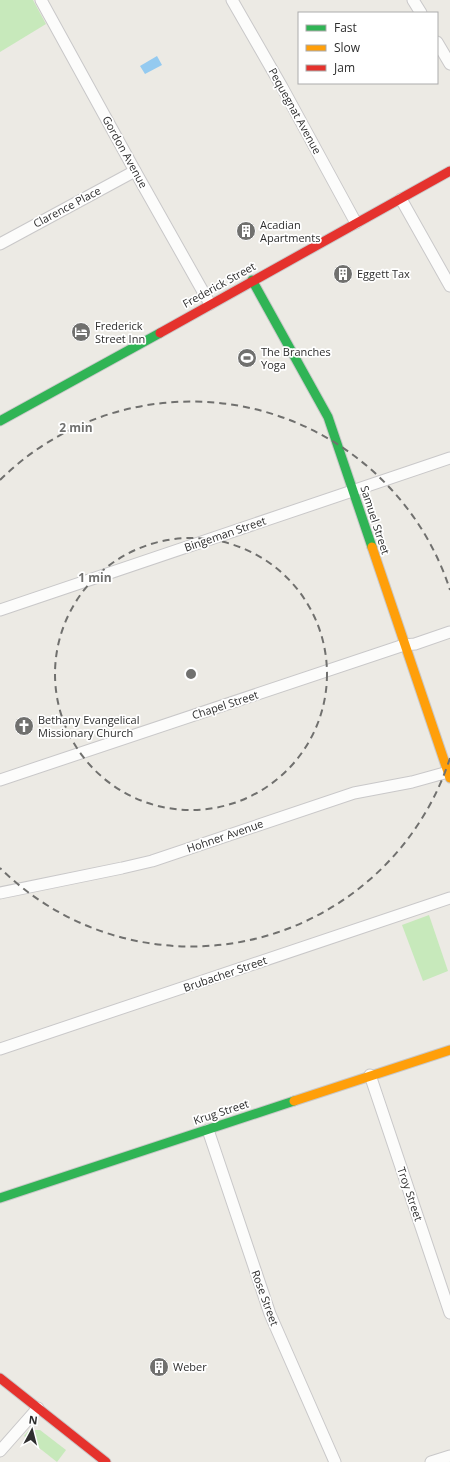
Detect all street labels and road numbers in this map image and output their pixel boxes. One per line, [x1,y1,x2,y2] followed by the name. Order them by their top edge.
[266,65,325,157] street label: Pequegnat Avenue
[99,113,151,191] street label: Gordon Avenue
[30,182,103,231] street label: Clarence Place
[180,258,258,311] street label: Frederick Street
[357,483,394,556] street label: Samuel Street
[182,513,268,555] street label: Bingeman Street
[190,687,260,722] street label: Chapel Street
[185,815,265,856] street label: Hohner Avenue
[181,952,269,995] street label: Brubacher Street
[191,1095,251,1128] street label: Krug Street
[394,1165,427,1223] street label: Troy Street
[248,1268,283,1328] street label: Rose Street

